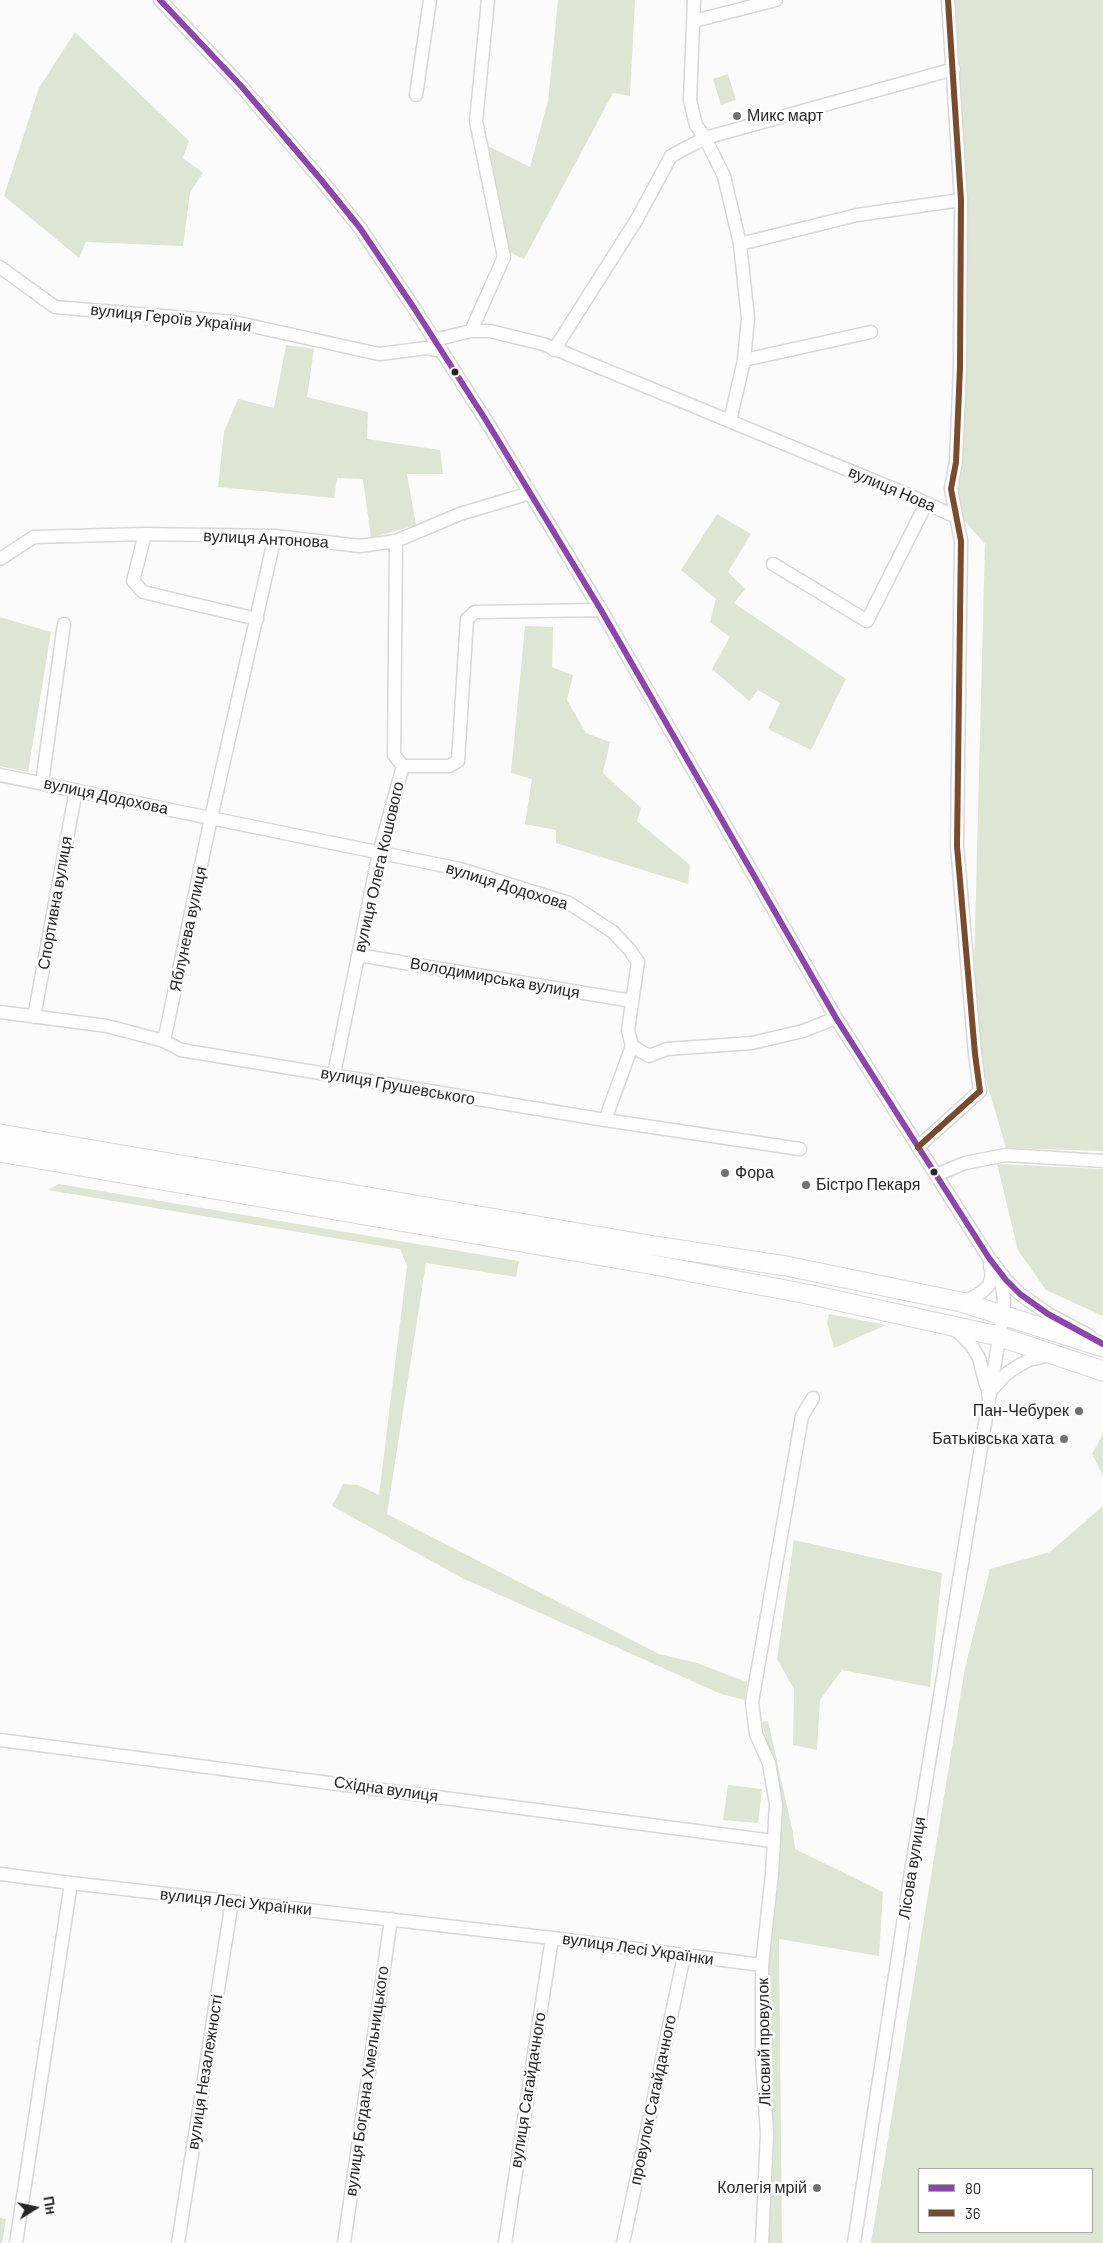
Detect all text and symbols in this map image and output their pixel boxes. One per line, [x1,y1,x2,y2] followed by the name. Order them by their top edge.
[747,106,823,126] place label: Микс март
[731,110,743,122] marker: Микс март
[89,300,253,336] street label: вулиця Героїв України
[450,367,460,377] unlabelled marker
[846,462,938,516] street label: вулиця Нова
[203,526,329,552] street label: вулиця Антонова
[42,773,170,819] street label: вулиця Додохова
[350,780,408,954] street label: вулиця Олега Кошового
[34,835,76,971] street label: Спортивна вулиця
[444,858,570,914] street label: вулиця Додохова
[165,865,211,993] street label: Яблунева вулиця
[409,954,581,1002] street label: Володимирська вулиця
[319,1063,477,1109] street label: вулиця Грушевського
[735,1163,774,1183] place label: Фора
[719,1167,731,1179] marker: Фора
[929,1167,939,1177] unlabelled marker
[816,1175,920,1195] place label: Бістро Пекаря
[800,1179,812,1191] marker: Бістро Пекаря
[973,1401,1069,1421] place label: Пан-Чебурек
[1073,1405,1085,1417] marker: Пан-Чебурек
[932,1429,1054,1449] place label: Батьківська хата
[1058,1433,1070,1445] marker: Батьківська хата
[333,1772,439,1806] street label: Східна вулиця
[894,1815,930,1921] street label: Лісова вулиця
[159,1884,313,1920] street label: вулиця Лесі Українки
[561,1929,715,1969] street label: вулиця Лесі Українки
[341,1965,393,2197] street label: вулиця Богдана Хмельницького
[753,1978,775,2106] street label: Лісовий провулок
[183,1993,227,2151] street label: вулиця Незалежності
[506,2011,550,2169] street label: вулиця Сагайдачного
[626,2013,680,2187] street label: провулок Сагайдачного
[918,2168,1093,2233] legend
[717,2178,807,2198] place label: Колегія мрій
[965,2179,981,2197] text: 80
[811,2182,823,2194] marker: Колегія мрій
[10,2183,60,2233] north arrow
[40,2195,60,2216] text: Пн
[965,2204,980,2222] text: 36

